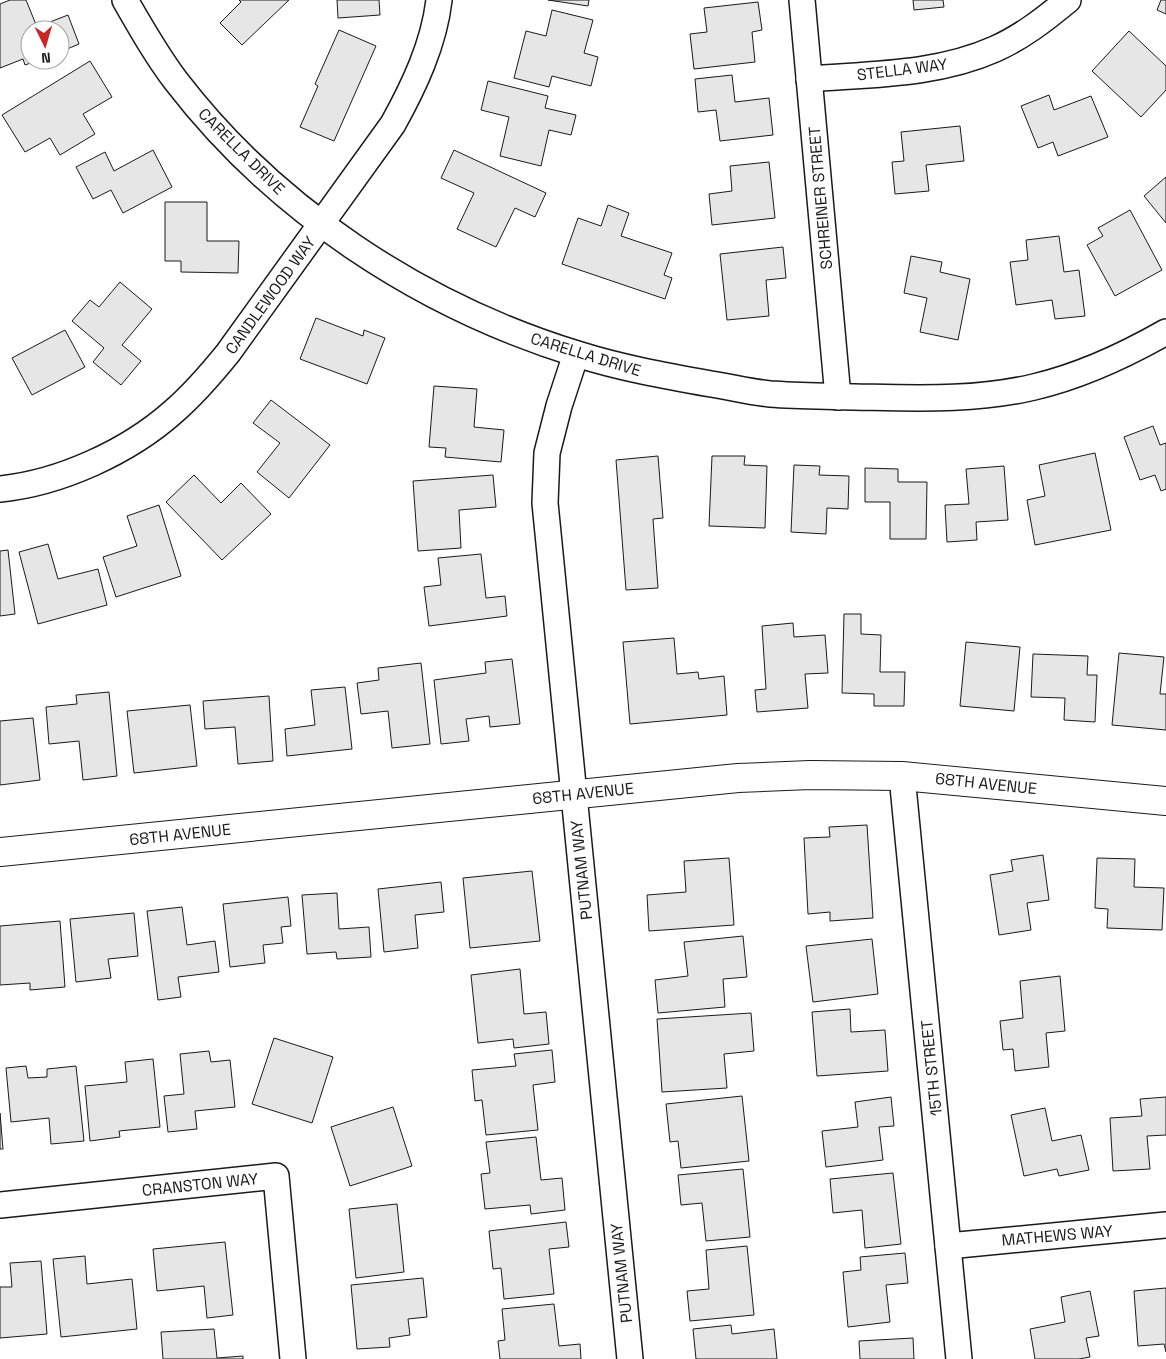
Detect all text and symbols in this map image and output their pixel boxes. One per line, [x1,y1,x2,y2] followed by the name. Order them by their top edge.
[20,20,70,70] north arrow
[41,49,52,67] text: N
[855,53,949,85] street label: STELLA WAY
[194,104,289,199] street label: CARELLA DRIVE
[804,125,837,270] street label: SCHREINER STREET
[220,232,320,358] street label: CANDLEWOOD WAY
[528,328,644,381] street label: CARELLA DRIVE
[934,768,1038,799] street label: 68TH AVENUE
[531,778,635,809] street label: 68TH AVENUE
[128,819,232,850] street label: 68TH AVENUE
[566,819,597,921] street label: PUTNAM WAY
[916,1019,947,1117] street label: 15TH STREET
[141,1168,259,1201] street label: CRANSTON WAY
[1001,1220,1114,1251] street label: MATHEWS WAY
[606,1222,637,1324] street label: PUTNAM WAY

